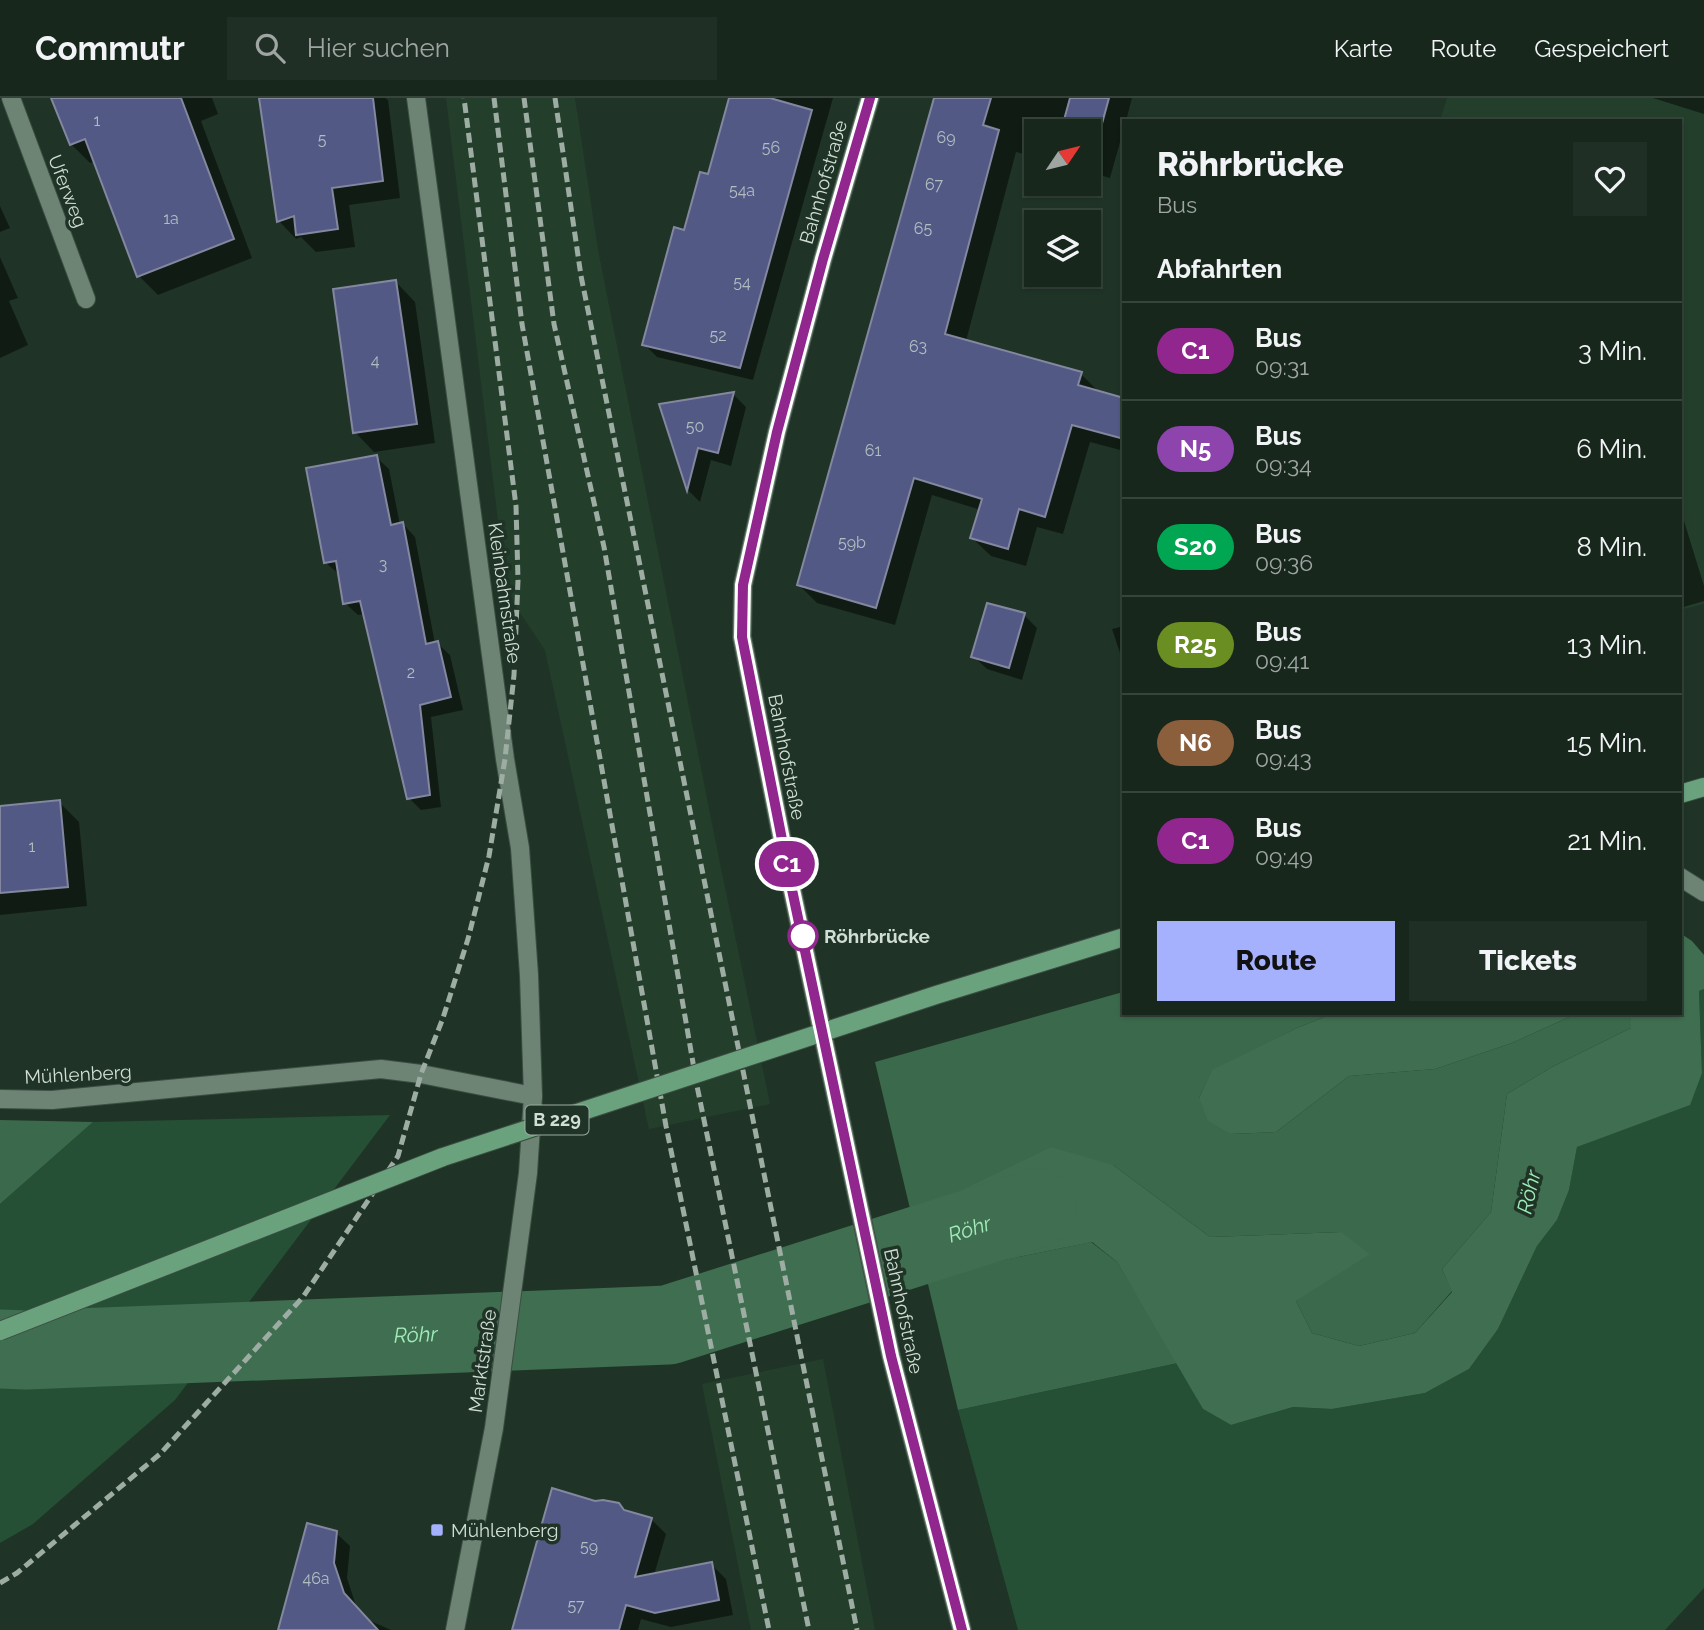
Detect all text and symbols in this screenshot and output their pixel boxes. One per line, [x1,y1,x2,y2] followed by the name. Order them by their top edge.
[227,17,717,80] search box
[35,29,185,68] text: Commutr
[251,29,289,67] icon: search
[307,33,450,63] text: Hier suchen
[1334,34,1393,63] text: Karte
[1431,34,1496,63] text: Route
[1534,34,1669,63] text: Gespeichert
[94,111,101,130] house number: 1
[795,118,851,246] street label: Bahnhofstraße
[1024,119,1101,196] north arrow
[1024,119,1101,287] map controls
[936,128,956,147] house number: 69
[318,130,327,149] house number: 5
[762,138,780,157] house number: 56
[1573,142,1647,216] button: heart
[1157,145,1344,184] text: Röhrbrücke
[44,152,92,230] street label: Uferweg
[925,175,944,194] house number: 67
[729,181,755,200] house number: 54a
[1157,191,1197,218] text: Bus
[163,209,179,228] house number: 1a
[1024,210,1101,287] button: layers
[914,219,932,238] house number: 65
[1157,254,1282,284] text: Abfahrten
[733,273,751,292] house number: 54
[1255,323,1302,353] text: Bus
[709,326,727,345] house number: 52
[1181,336,1210,365] text: C1
[1578,336,1647,366] text: 3 Min.
[909,337,927,356] house number: 63
[371,351,380,370] house number: 4
[1255,353,1309,380] text: 09:31
[686,417,704,436] house number: 50
[1255,421,1302,451] text: Bus
[1180,434,1211,463] text: N5
[1576,434,1647,464] text: 6 Min.
[865,441,881,460] house number: 61
[1255,451,1312,478] text: 09:34
[1255,519,1302,549] text: Bus
[484,521,526,665] street label: Kleinbahnstraße
[1174,532,1217,561] text: S20
[1576,532,1647,562] text: 8 Min.
[838,533,866,552] house number: 59b
[1255,549,1313,576] text: 09:36
[379,555,387,574] house number: 3
[1255,617,1302,647] text: Bus
[1174,630,1217,659] text: R25
[1567,630,1647,660] text: 13 Min.
[1255,647,1309,674] text: 09:41
[407,663,415,682] house number: 2
[764,692,810,822] street label: Bahnhofstraße
[1255,715,1302,745] text: Bus
[1179,728,1212,757] text: N6
[1567,728,1647,758] text: 15 Min.
[1255,745,1312,772] text: 09:43
[1255,813,1302,843] text: Bus
[1181,826,1210,855] text: C1
[1567,826,1647,856] text: 21 Min.
[29,837,36,856] house number: 1
[756,841,818,887] line badge: C1
[1255,843,1313,870] text: 09:49
[773,849,801,878] text: C1
[788,921,818,951] marker: Röhrbrücke
[1157,921,1395,1001] button: Route
[1409,921,1647,1001] button: Tickets
[824,925,930,947] place label: Röhrbrücke
[24,1060,132,1088] street label: Mühlenberg
[526,1105,588,1134] road number: B 229
[1511,1167,1546,1216] water label: Röhr
[945,1210,995,1247] water label: Röhr
[880,1246,928,1376] street label: Bahnhofstraße
[464,1308,500,1414] street label: Marktstraße
[393,1321,439,1348] water label: Röhr
[451,1519,558,1541] place label: Mühlenberg
[429,1522,445,1538] marker: Mühlenberg
[580,1537,598,1556] house number: 59
[302,1569,330,1588] house number: 46a
[567,1596,585,1615] house number: 57

